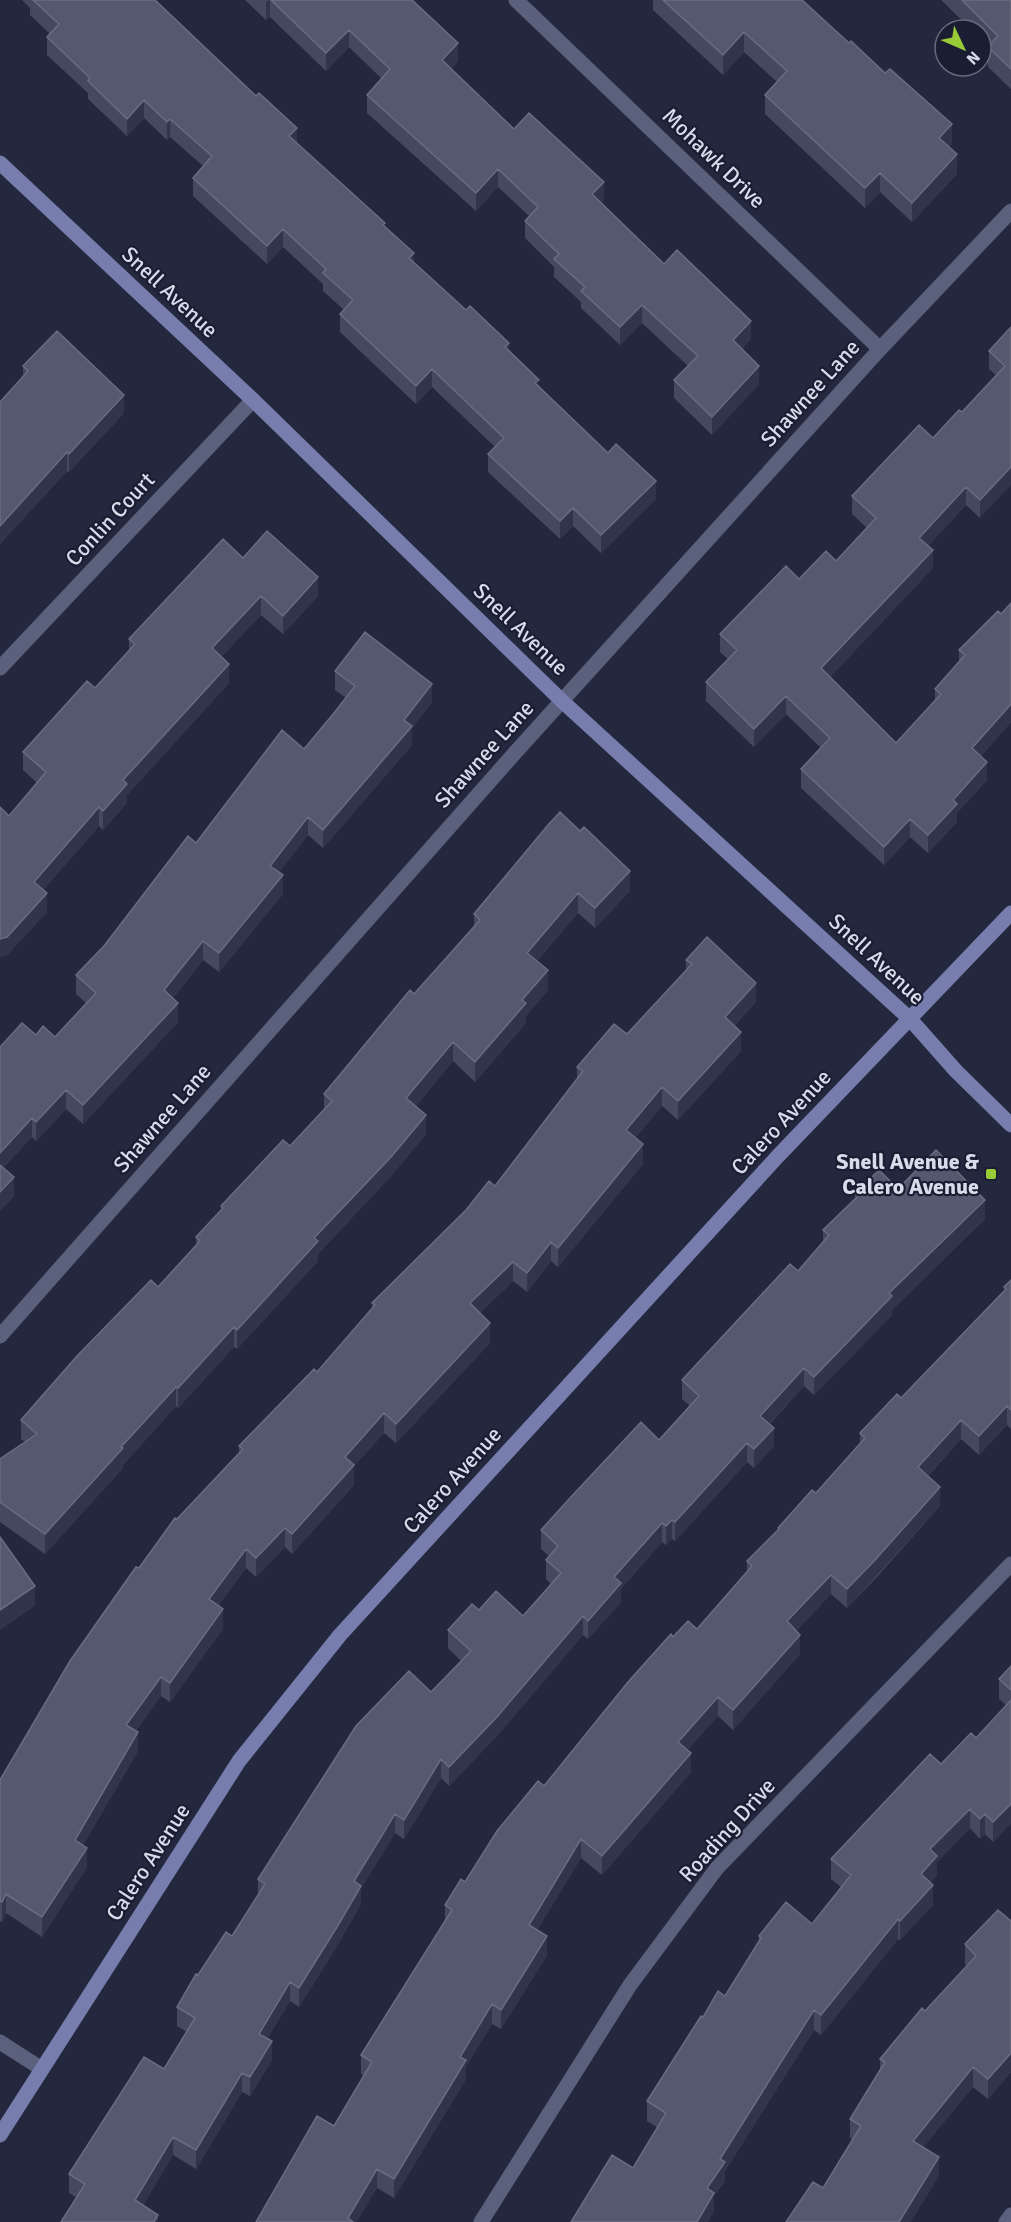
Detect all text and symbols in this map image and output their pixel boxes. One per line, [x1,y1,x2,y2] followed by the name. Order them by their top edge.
[933,18,993,78] north arrow
[962,47,984,69] text: N
[657,102,771,214] street label: Mohawk Drive
[116,241,224,343] street label: Snell Avenue
[755,334,865,452] street label: Shawnee Lane
[60,466,161,572] street label: Conlin Court
[468,577,574,681] street label: Snell Avenue
[429,695,539,813] street label: Shawnee Lane
[823,908,931,1010] street label: Snell Avenue
[107,1058,217,1178] street label: Shawnee Lane
[725,1064,837,1180] street label: Calero Avenue
[836,1148,980,1200] place label: Snell Avenue & Calero Avenue
[984,1167,998,1181] marker: Snell Avenue & Calero Avenue
[397,1421,507,1539] street label: Calero Avenue
[673,1772,781,1888] street label: Roading Drive
[100,1798,196,1926] street label: Calero Avenue

